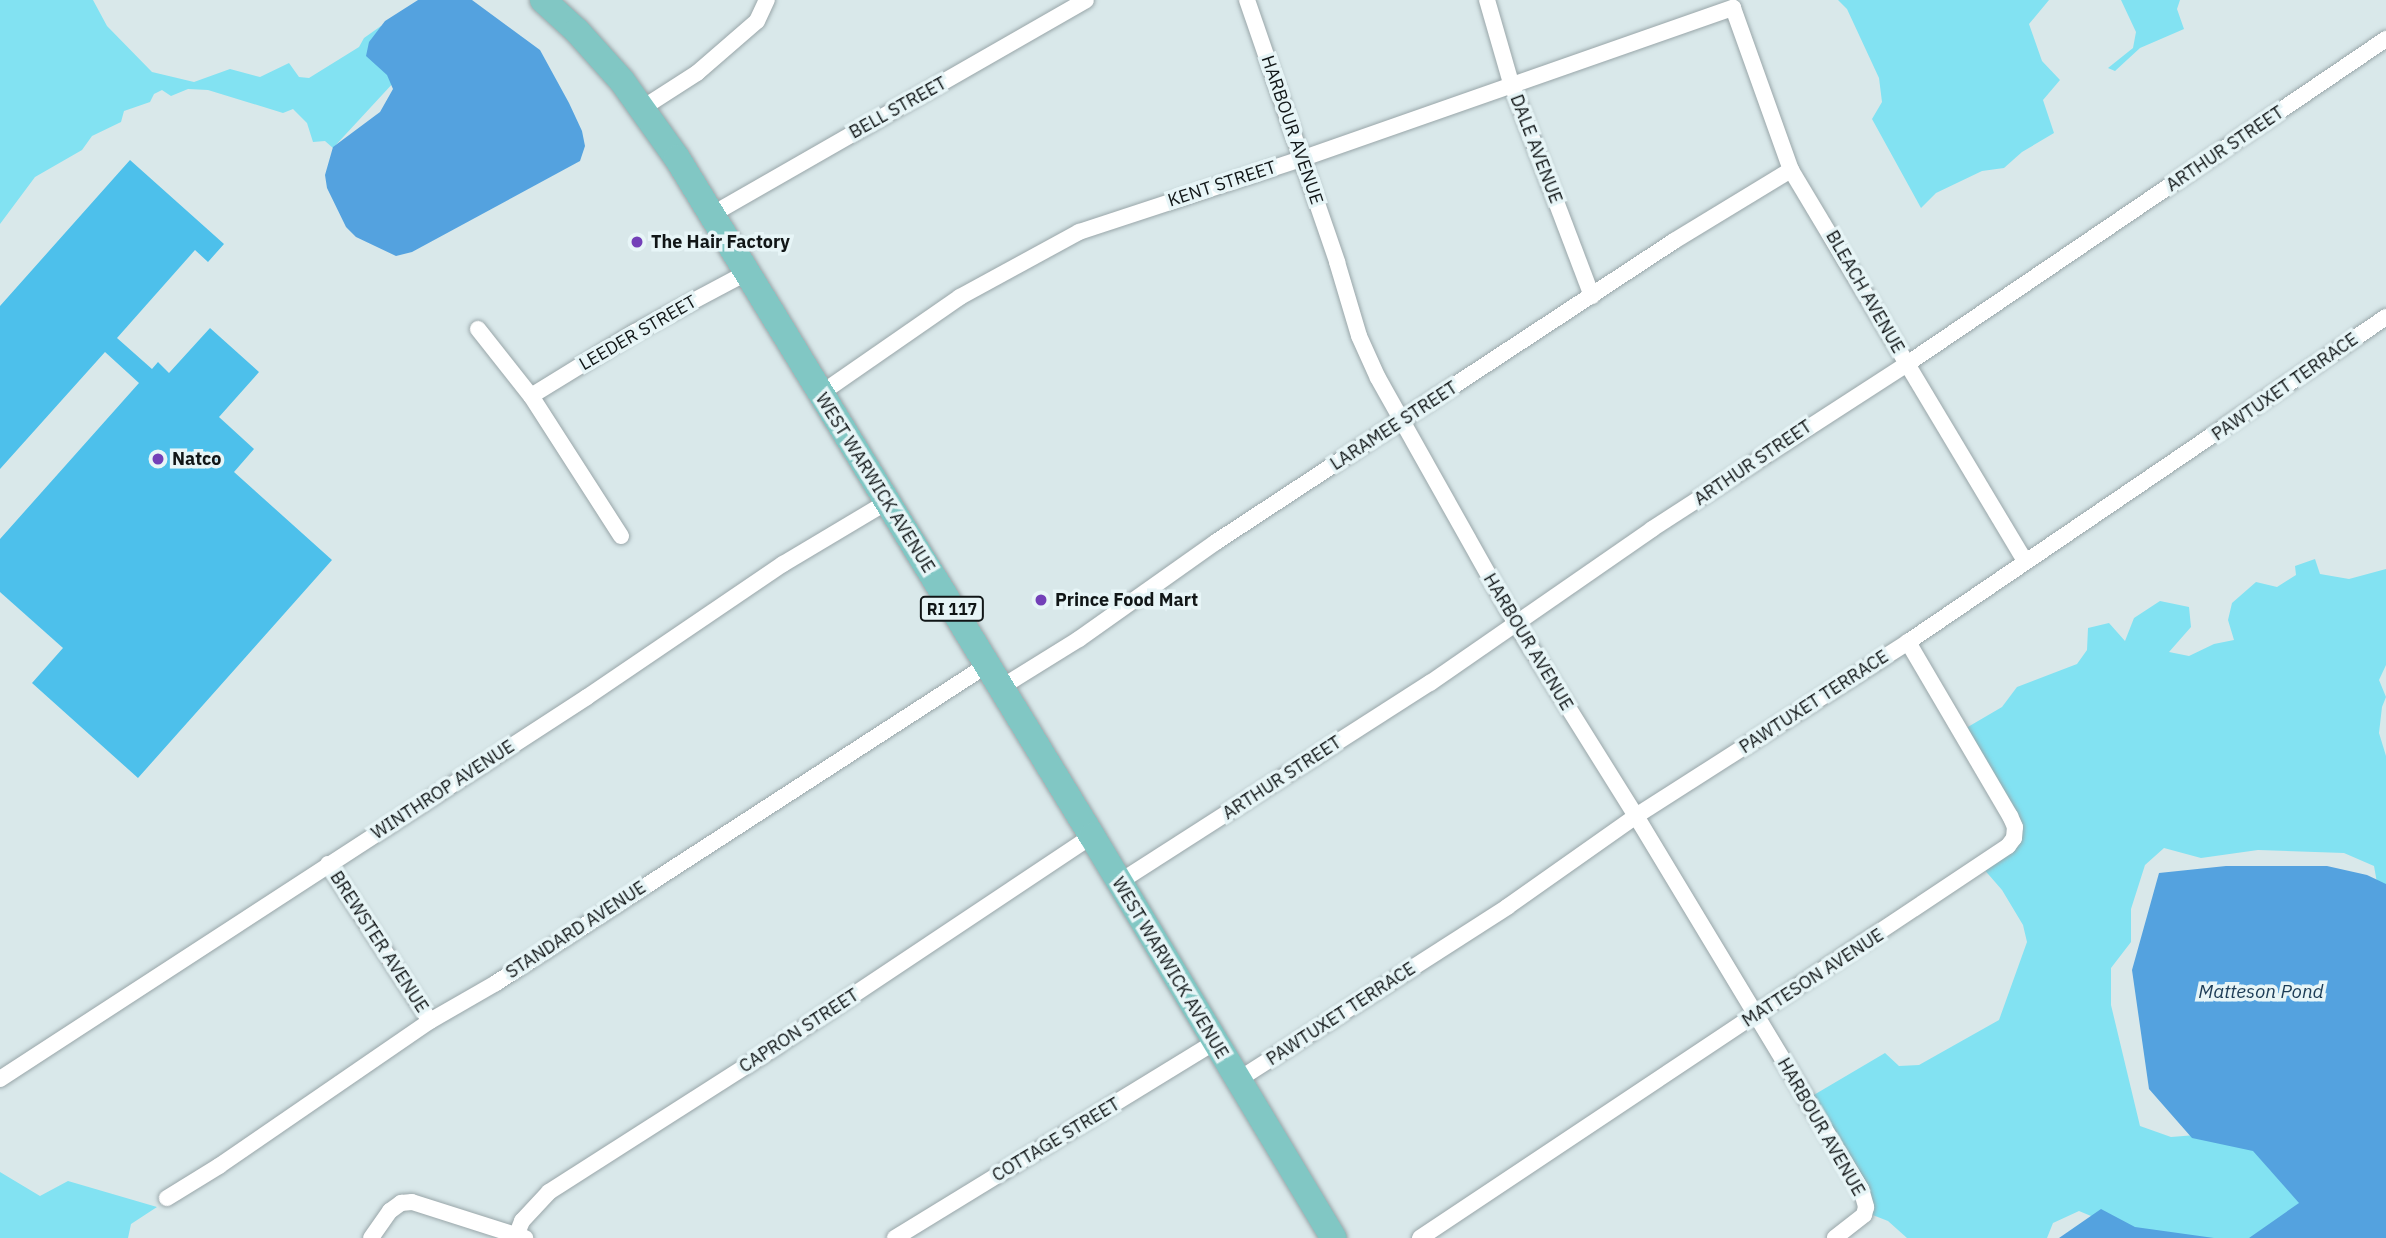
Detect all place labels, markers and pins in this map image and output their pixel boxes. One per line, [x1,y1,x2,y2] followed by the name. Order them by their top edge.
[651,231,790,253] place label: The Hair Factory
[629,234,645,250] marker: The Hair Factory
[172,448,221,470] place label: Natco
[150,451,166,467] marker: Natco
[1055,589,1198,611] place label: Prince Food Mart
[1033,592,1049,608] marker: Prince Food Mart

